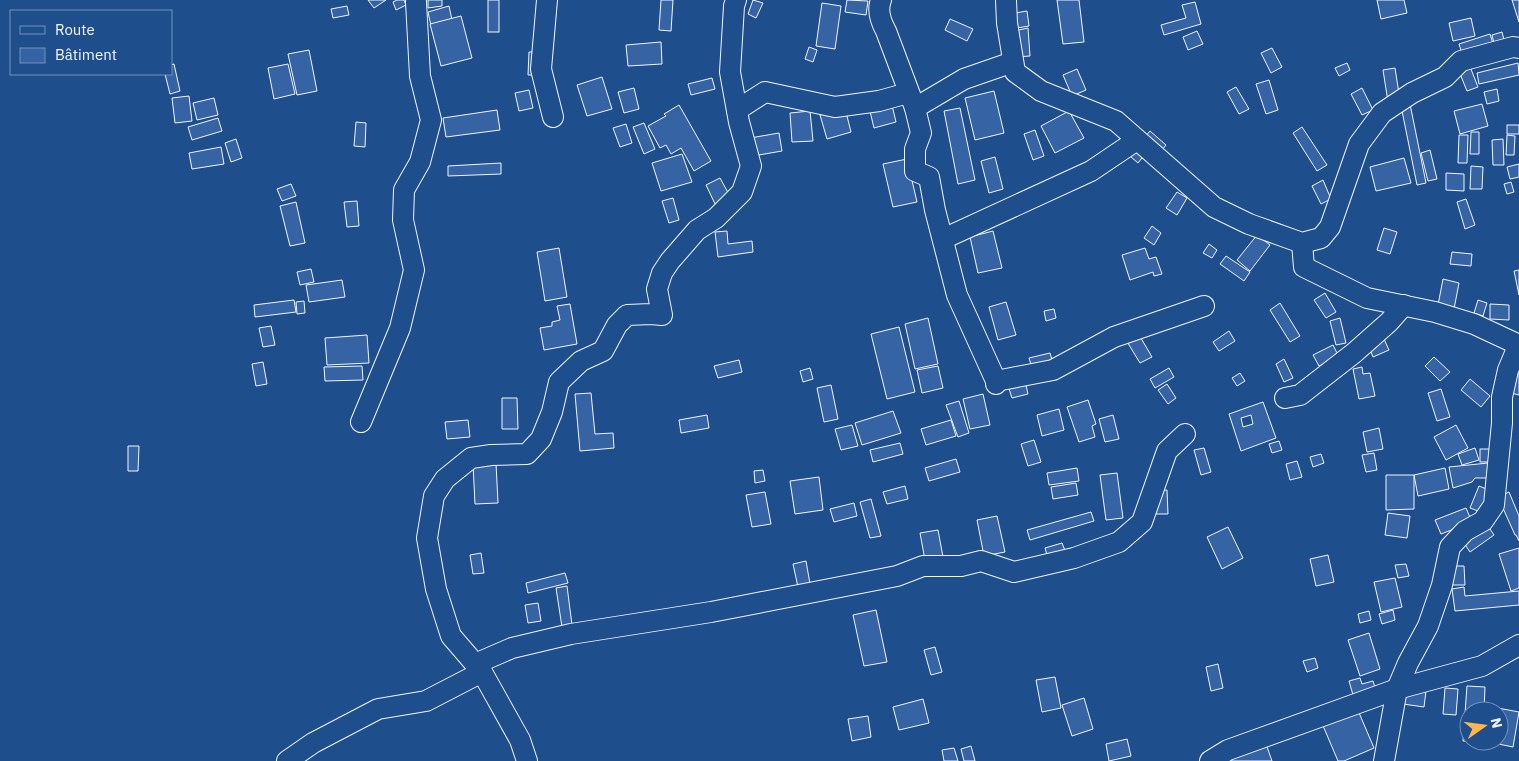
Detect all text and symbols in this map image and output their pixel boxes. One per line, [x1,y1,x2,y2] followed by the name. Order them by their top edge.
[10,10,172,75] legend
[55,20,95,39] text: Route
[55,45,117,64] text: Bâtiment
[1459,701,1509,751] north arrow
[1487,716,1507,730] text: N

